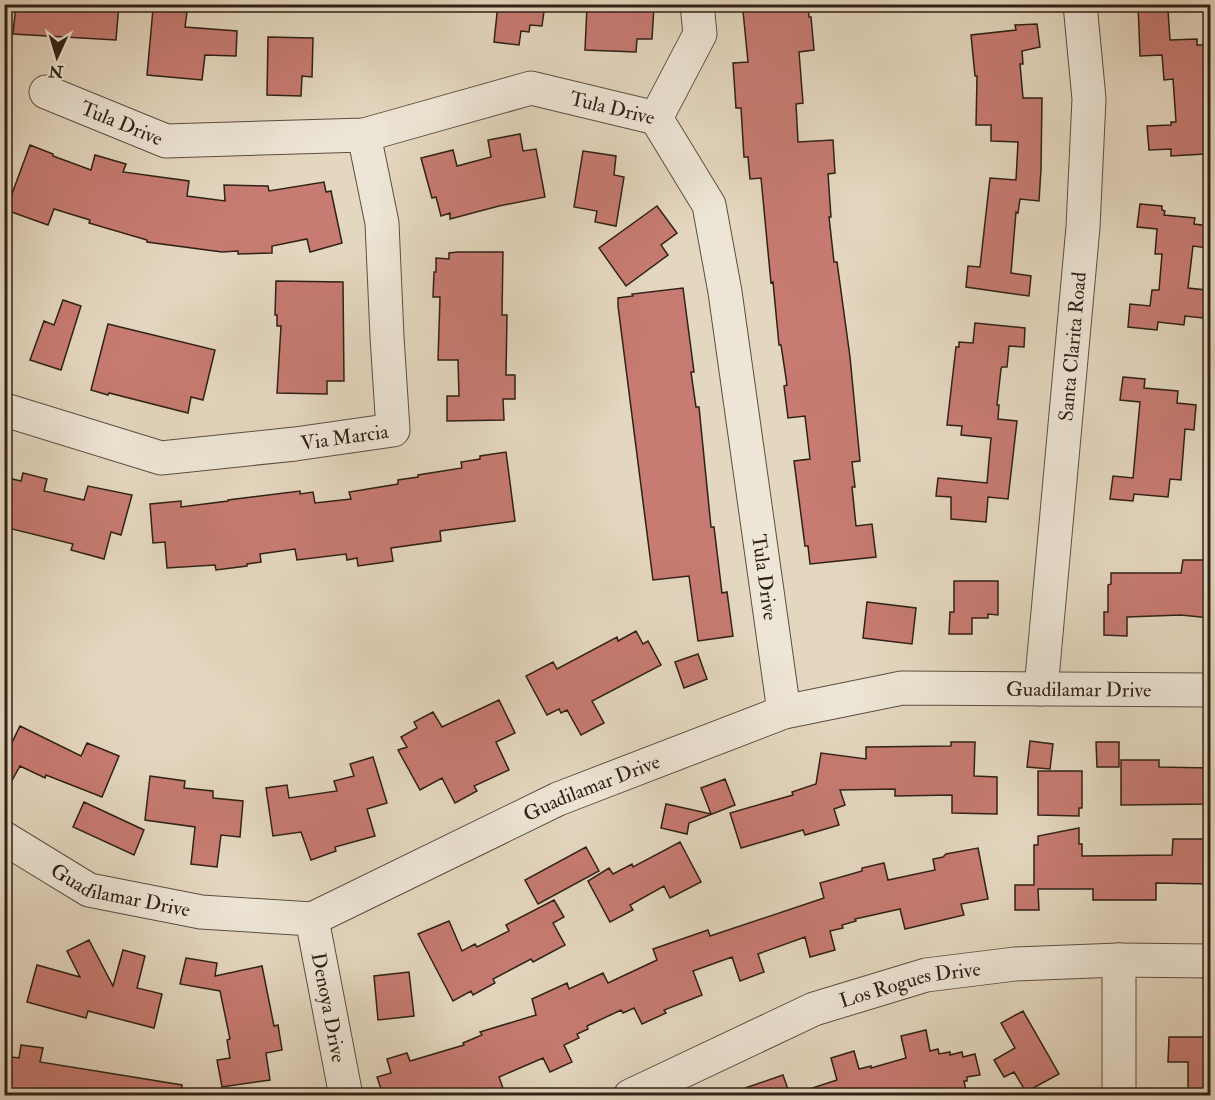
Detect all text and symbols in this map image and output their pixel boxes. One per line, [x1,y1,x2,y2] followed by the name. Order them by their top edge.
[27,27,87,87] north arrow
[48,60,65,82] text: N
[567,85,657,130] street label: Tula Drive
[77,95,167,151] street label: Tula Drive
[1053,270,1091,422] street label: Santa Clarita Road
[299,418,391,456] street label: Via Marcia
[747,533,783,622] street label: Tula Drive
[1006,676,1151,702] street label: Guadilamar Drive
[519,749,663,827] street label: Guadilamar Drive
[46,857,192,922] street label: Guadilamar Drive
[306,950,352,1064] street label: Denoya Drive
[836,956,982,1013] street label: Los Rogues Drive

